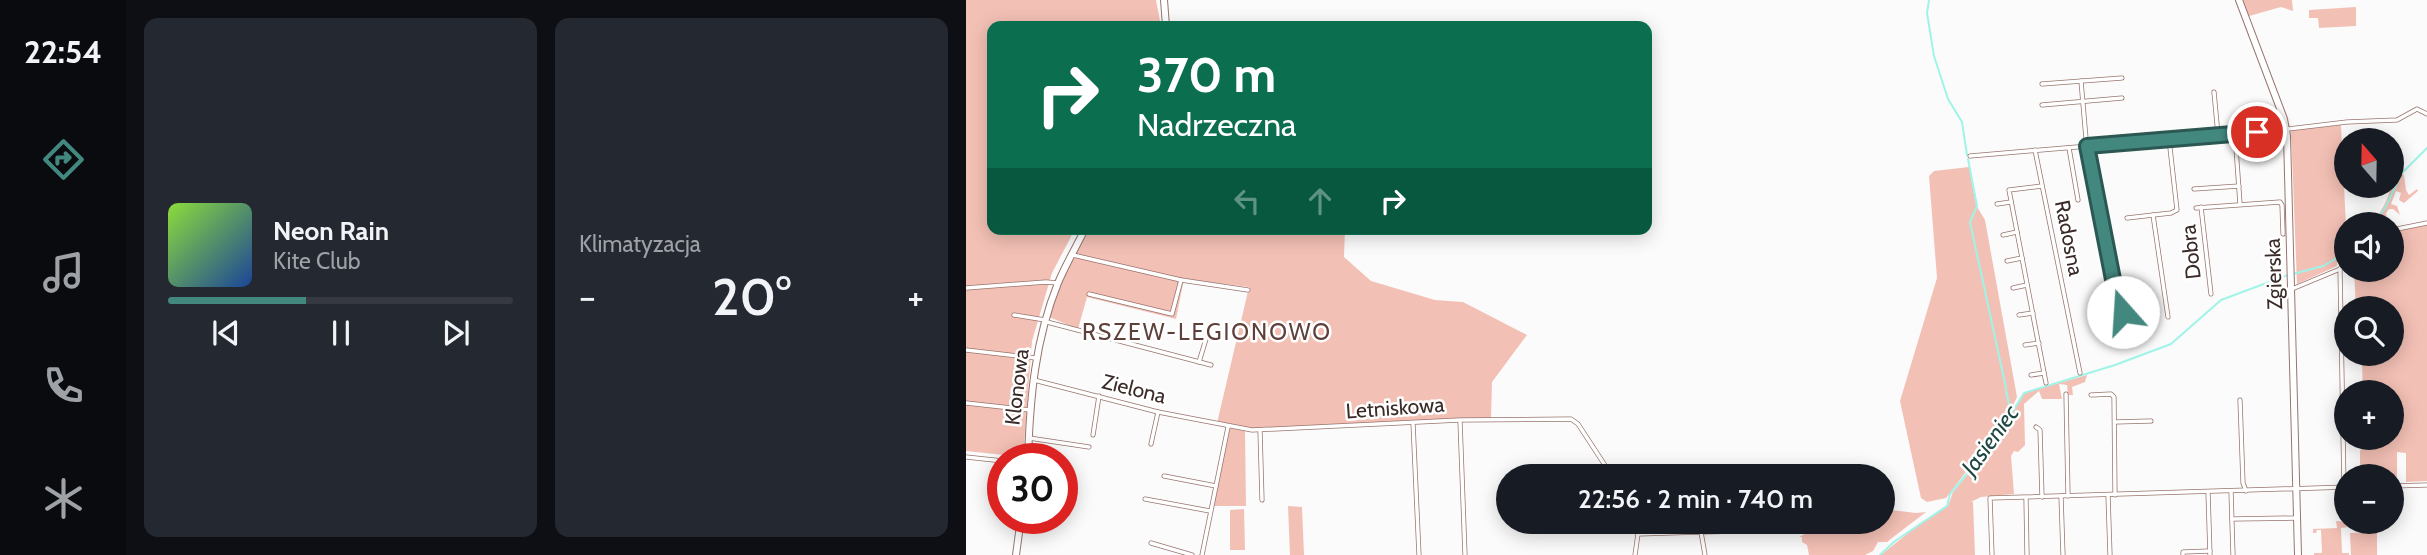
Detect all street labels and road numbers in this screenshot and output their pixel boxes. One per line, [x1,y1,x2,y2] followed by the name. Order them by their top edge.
[2050,198,2089,278] street label: Radosna
[2175,223,2206,281] street label: Dobra
[2260,238,2287,310] street label: Zgierska
[999,347,1034,427] street label: Klonowa
[1100,369,1169,408] street label: Zielona
[1345,392,1445,423] street label: Letniskowa

